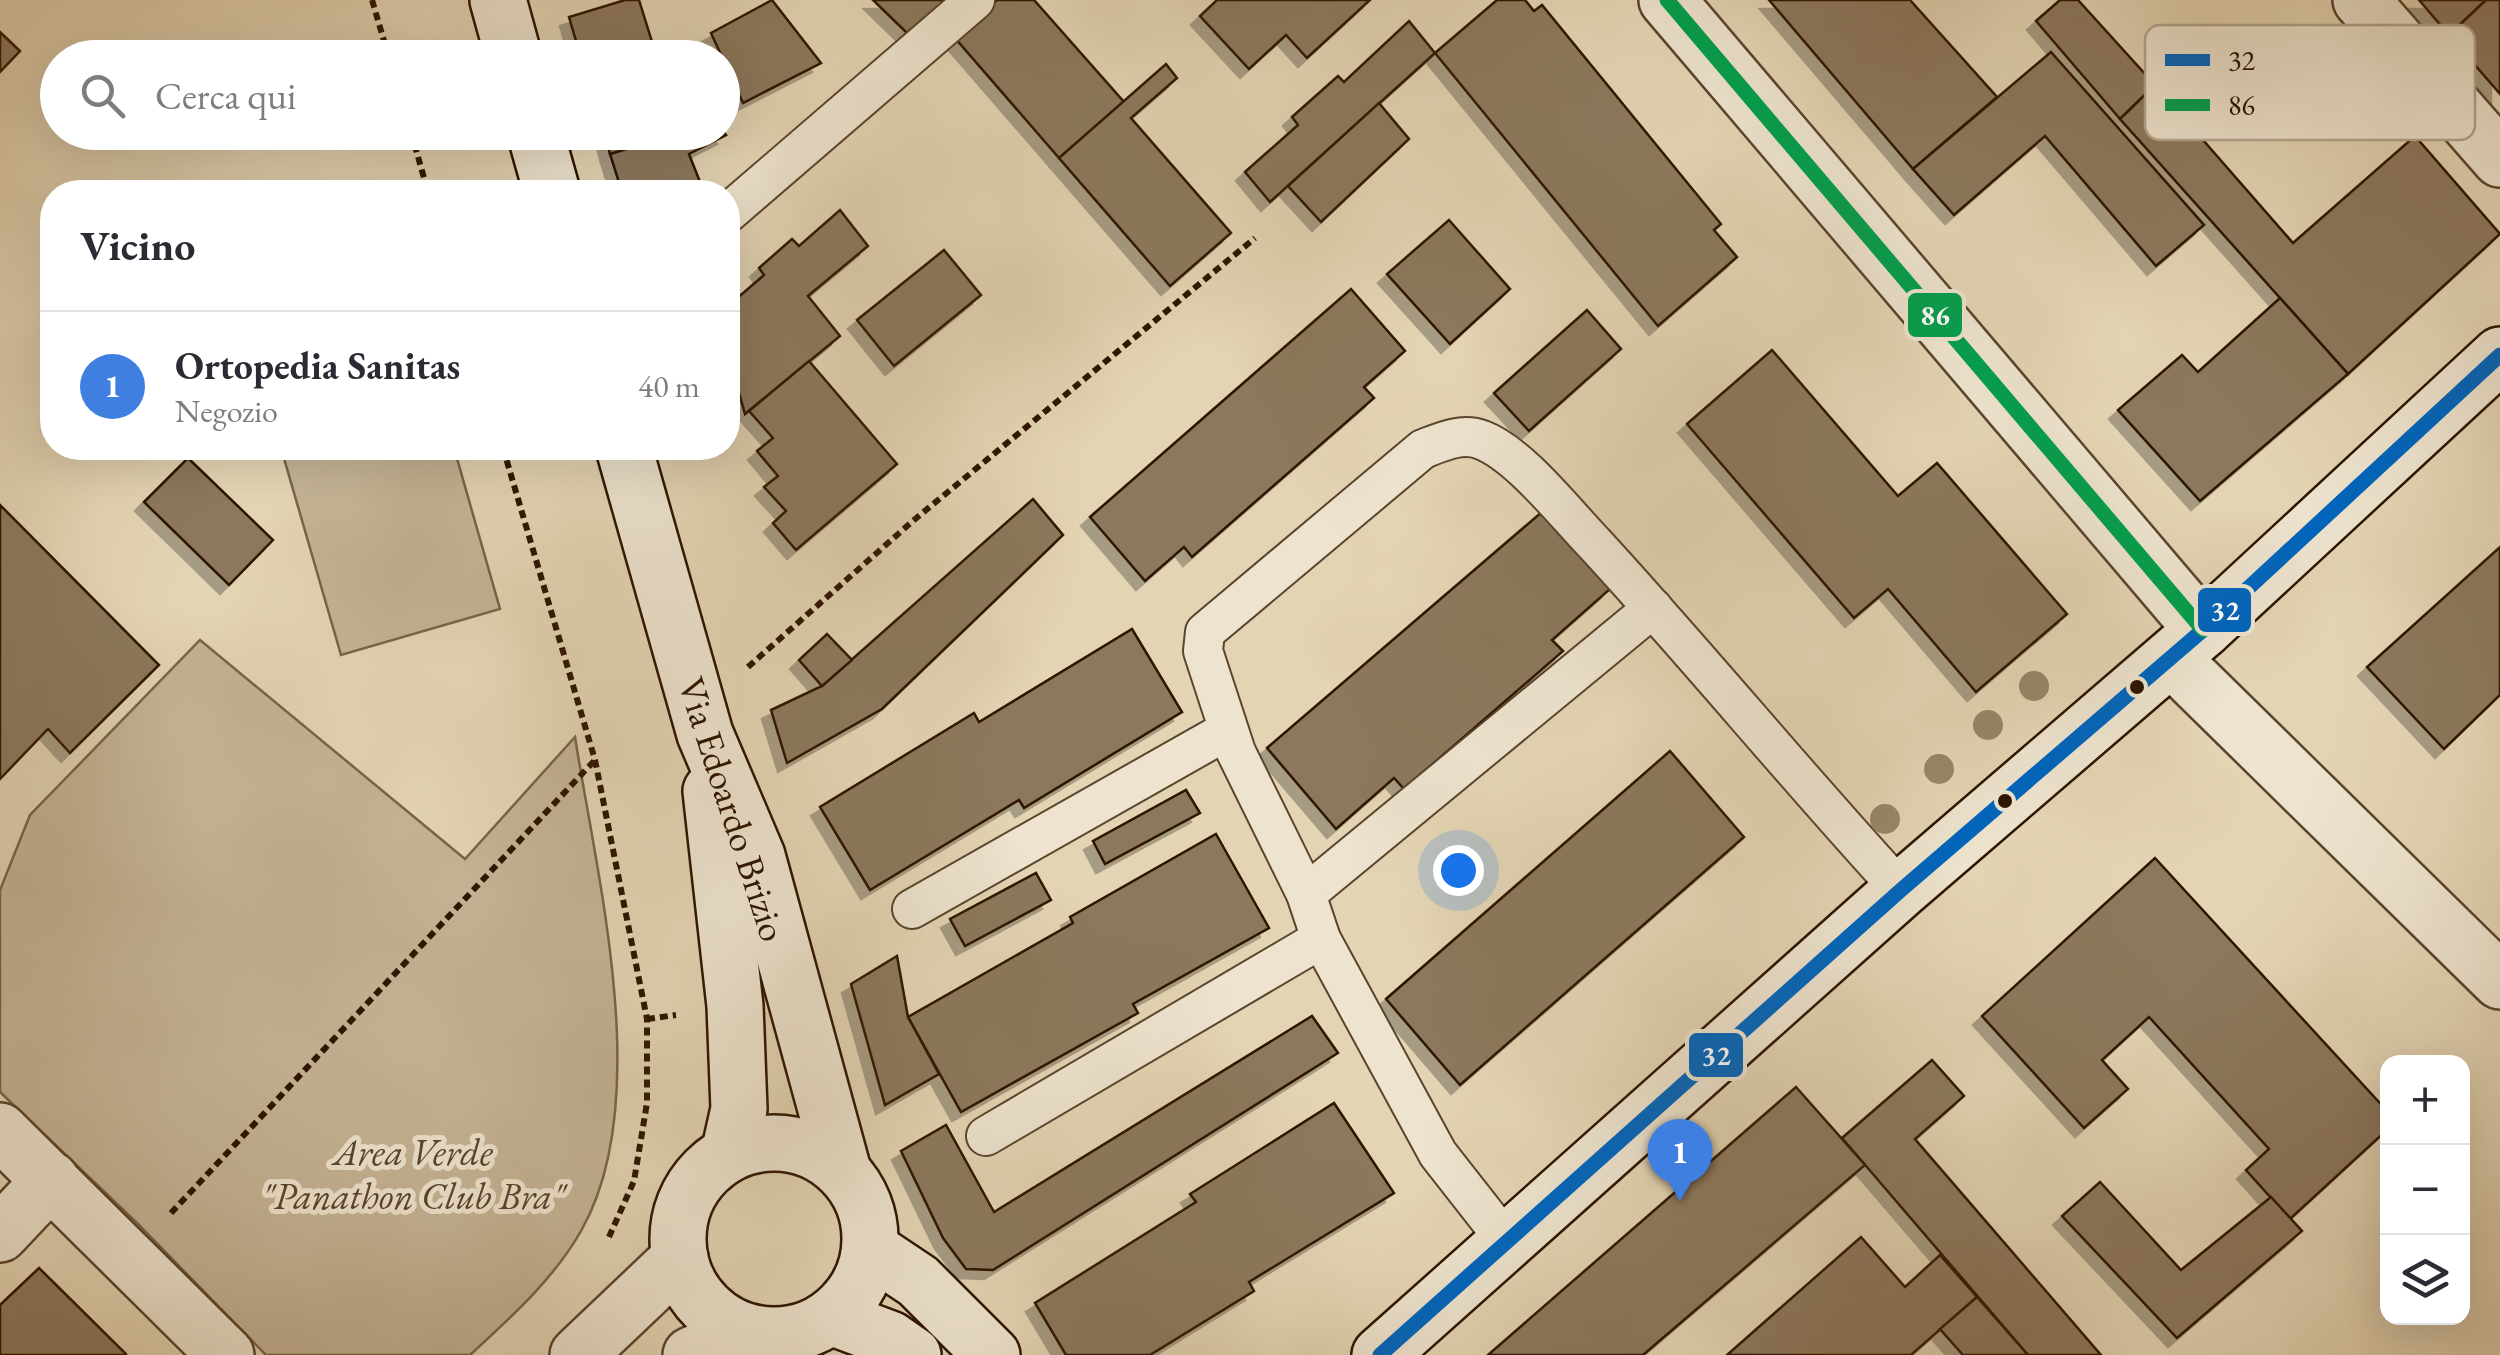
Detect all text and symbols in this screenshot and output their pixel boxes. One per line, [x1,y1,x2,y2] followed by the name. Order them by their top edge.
[2145,25,2475,140] legend
[40,40,740,150] search box
[2228,42,2255,78] text: 32
[75,68,130,123] icon: search
[155,71,296,120] text: Cerca qui
[2228,87,2255,123] text: 86
[80,218,195,273] text: Vicino
[1906,291,1964,339] line badge: 86
[1920,297,1950,333] text: 86
[175,341,460,390] text: Ortopedia Sanitas
[104,365,121,407] text: 1
[638,365,700,407] text: 40 m
[175,390,278,432] text: Negozio
[2196,586,2253,634] line badge: 32
[2210,592,2240,628] text: 32
[667,671,799,947] street label: Via Edoardo Brizio
[2127,677,2147,697] unlabelled marker
[1995,791,2015,811] unlabelled marker
[1433,845,1484,896] your location
[1687,1031,1745,1079] line badge: 32
[1701,1037,1731,1073] text: 32
[2380,1055,2470,1325] map controls
[2380,1055,2470,1145] button: +
[1648,1118,1712,1201] pin: 1
[261,1127,568,1220] park label: Area Verde "Panathon Club Bra"
[2380,1145,2470,1235] button: −
[2380,1235,2470,1325] button: layers

